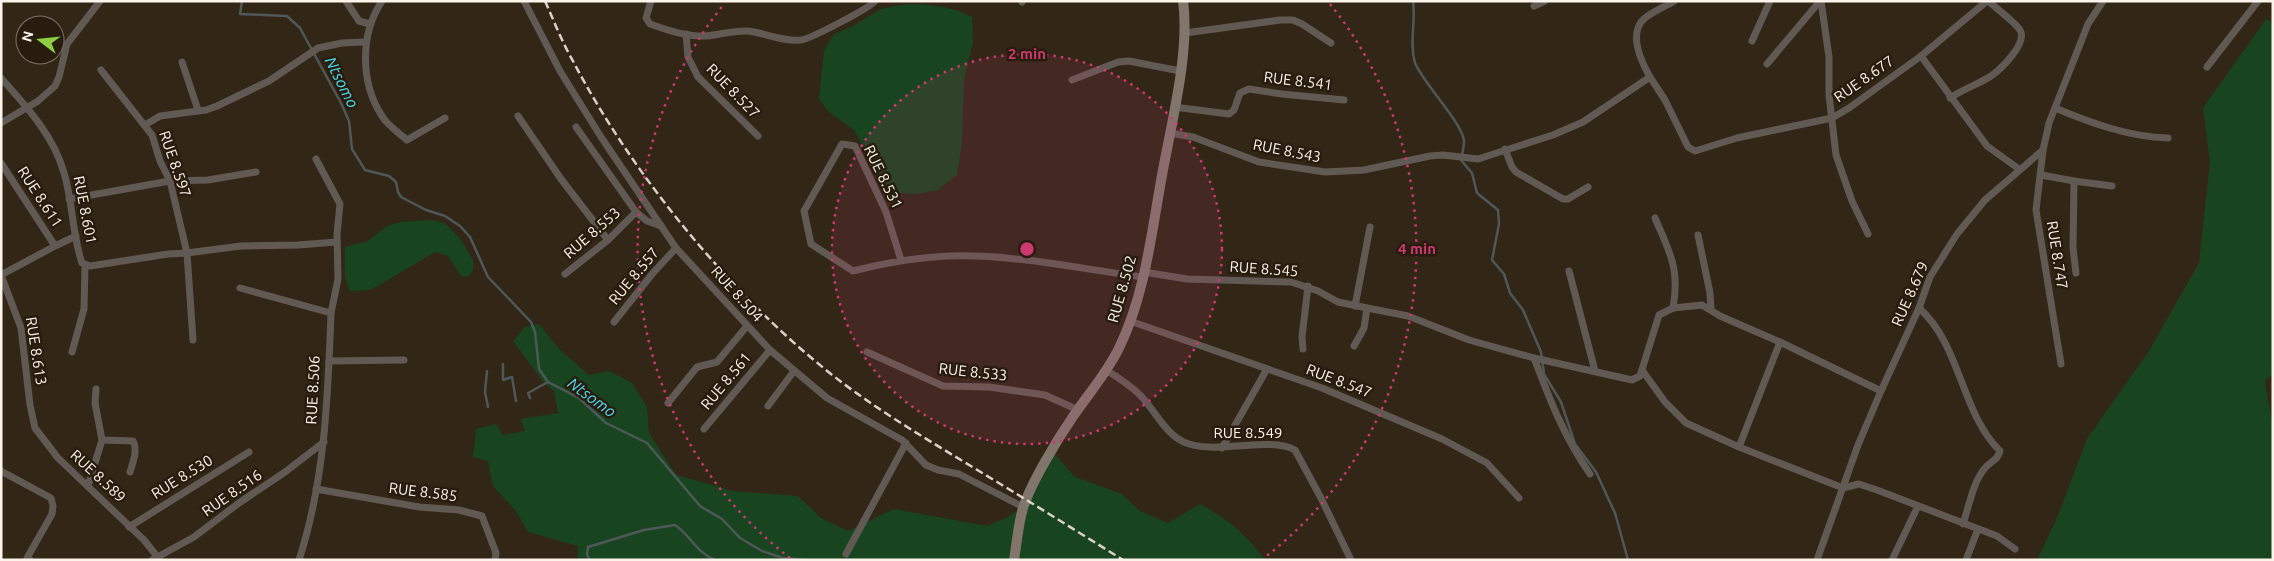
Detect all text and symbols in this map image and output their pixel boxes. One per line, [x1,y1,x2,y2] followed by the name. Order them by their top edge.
[15,15,65,65] north arrow
[18,29,37,44] text: N
[1008,45,1046,62] text: 2 min
[1831,52,1897,105] street label: RUE 8.677
[322,53,363,111] water label: Ntsomo
[703,60,763,121] street label: RUE 8.527
[1263,68,1333,93] street label: RUE 8.541
[156,128,195,199] street label: RUE 8.597
[1252,136,1323,165] street label: RUE 8.543
[861,142,906,212] street label: RUE 8.531
[15,163,66,230] street label: RUE 8.611
[71,174,100,245] street label: RUE 8.601
[560,204,623,262] street label: RUE 8.553
[2044,220,2071,290] street label: RUE 8.747
[1018,240,1036,258] centre of rings
[1398,240,1436,257] text: 4 min
[605,244,662,308] street label: RUE 8.557
[1104,253,1139,324] street label: RUE 8.502
[1229,258,1299,279] street label: RUE 8.545
[1888,259,1931,329] street label: RUE 8.679
[708,262,767,325] street label: RUE 8.504
[23,316,50,386] street label: RUE 8.613
[697,349,754,413] street label: RUE 8.561
[302,355,323,425] street label: RUE 8.506
[938,359,1008,384] street label: RUE 8.533
[1304,360,1374,401] street label: RUE 8.547
[565,374,620,421] water label: Ntsomo
[1214,424,1282,441] street label: RUE 8.549
[67,446,129,505] street label: RUE 8.589
[148,451,215,502] street label: RUE 8.530
[199,466,265,519] street label: RUE 8.516
[388,479,458,504] street label: RUE 8.585

